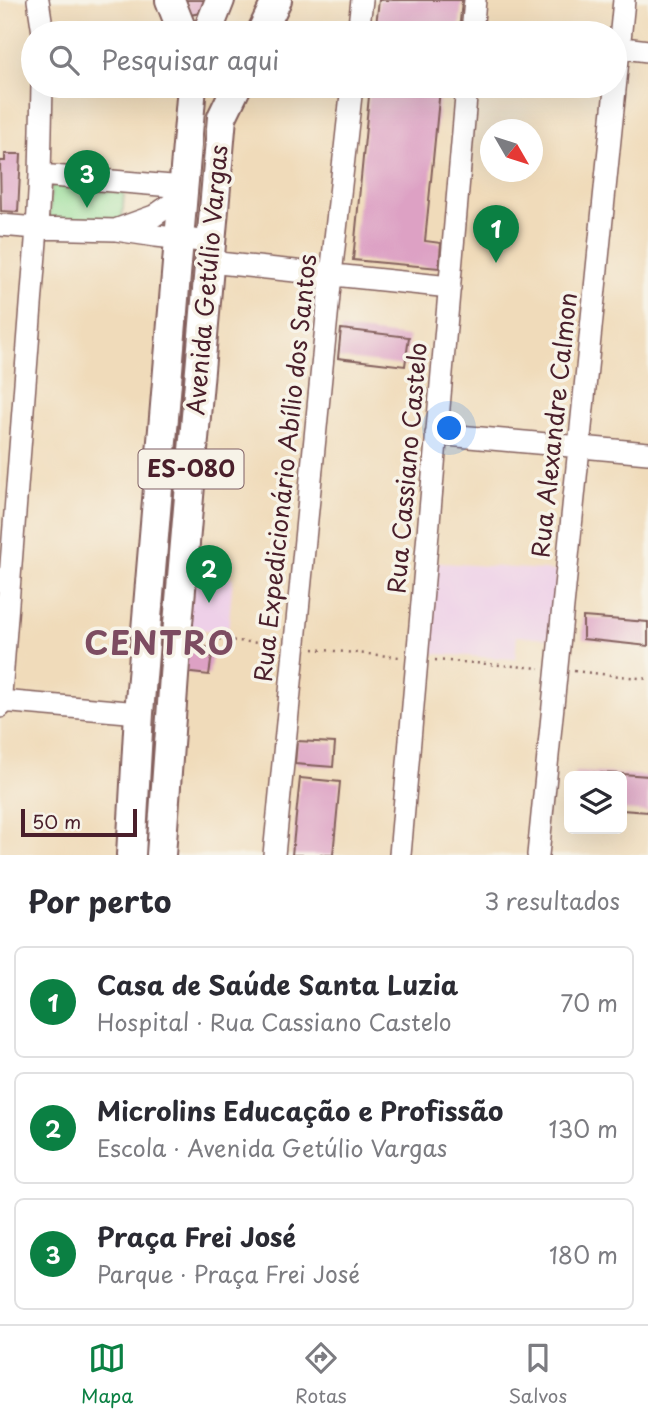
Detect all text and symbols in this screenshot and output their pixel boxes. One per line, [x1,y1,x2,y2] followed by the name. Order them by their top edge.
[21,21,627,98] search box
[101,40,279,79] text: Pesquisar aqui
[45,41,83,79] icon: search
[480,119,543,182] north arrow
[176,143,236,417] street label: Avenida Getúlio Vargas
[64,150,110,208] pin: 3
[473,205,519,263] pin: 1
[244,252,324,683] street label: Rua Expedicionário Abílio dos Santos
[521,290,585,559] street label: Rua Alexandre Calmon
[377,341,435,595] street label: Rua Cassiano Castelo
[432,411,466,445] your location
[138,449,244,489] road number: ES-080
[186,545,232,603] pin: 2
[84,618,236,666] district label: CENTRO
[564,771,627,834] map controls
[564,771,627,834] button: layers
[21,806,136,838] scale bar
[32,807,81,835] text: 50 m
[28,878,171,923] text: Por perto
[484,883,620,918] text: 3 resultados
[97,965,459,1004] text: Casa de Saúde Santa Luzia
[48,985,59,1020] text: 1
[560,985,618,1020] text: 70 m
[97,1004,451,1039] text: Hospital · Rua Cassiano Castelo
[97,1091,503,1130] text: Microlins Educação e Profissão
[45,1111,61,1146] text: 2
[548,1111,618,1146] text: 130 m
[97,1130,447,1165] text: Escola · Avenida Getúlio Vargas
[97,1217,296,1256] text: Praça Frei José
[45,1237,61,1272] text: 3
[549,1237,618,1272] text: 180 m
[97,1256,360,1291] text: Parque · Praça Frei José
[81,1339,133,1409] tab: Mapa
[295,1339,347,1409] tab: Rotas
[508,1339,567,1409] tab: Salvos

